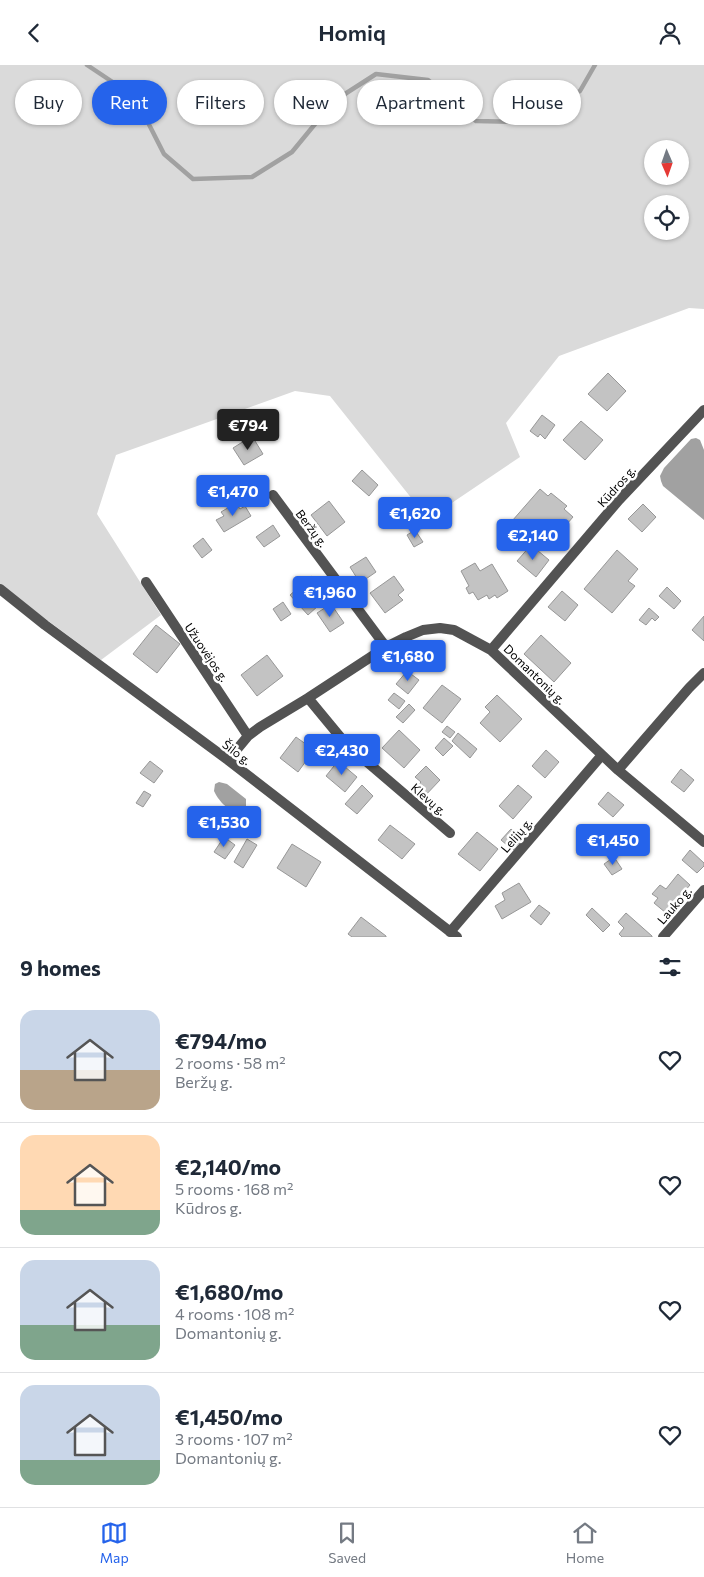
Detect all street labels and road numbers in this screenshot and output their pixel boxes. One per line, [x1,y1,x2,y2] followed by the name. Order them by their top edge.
[594,463,638,509] street label: Kūdros g.
[293,507,331,550] street label: Beržų g.
[182,620,232,684] street label: Užuovėjos g.
[501,641,569,707] street label: Domantonių g.
[220,737,254,767] street label: Šilo g.
[409,780,449,818] street label: Klevų g.
[497,815,535,855] street label: Lelijų g.
[654,883,694,927] street label: Lauko g.

